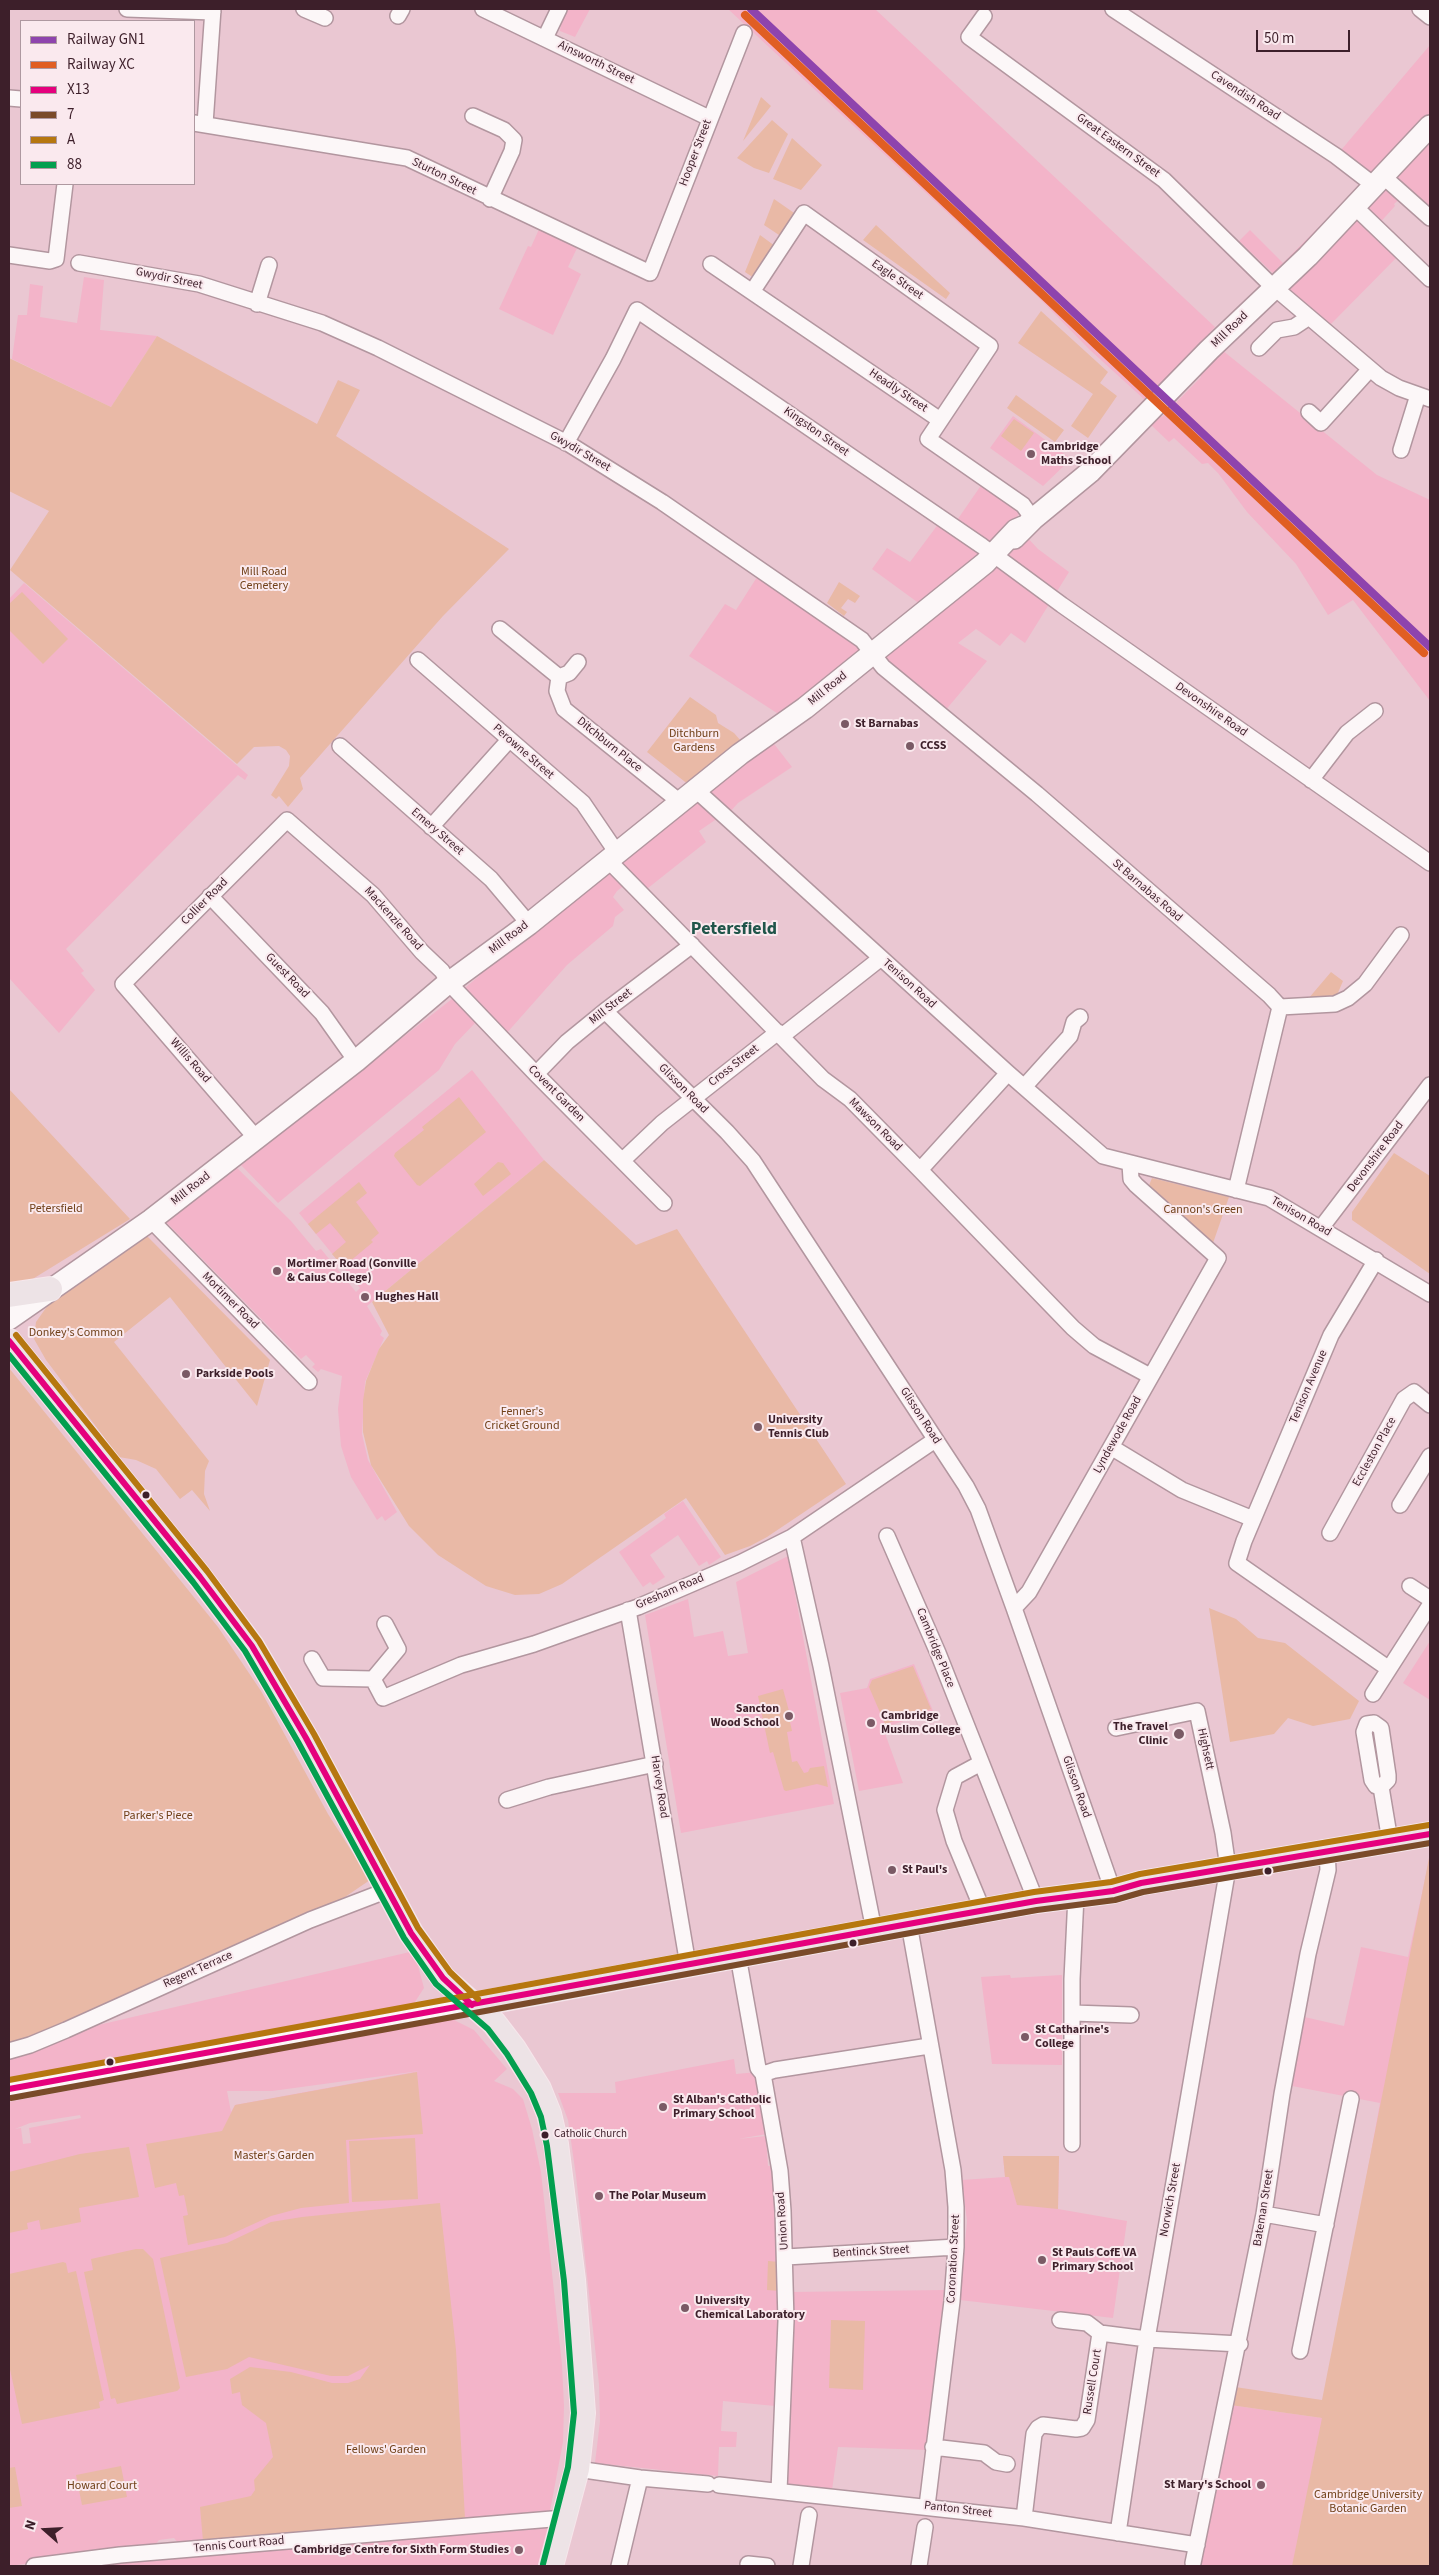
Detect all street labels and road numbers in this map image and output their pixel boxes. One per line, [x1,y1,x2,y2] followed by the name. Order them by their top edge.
[555,38,637,88] street label: Ainsworth Street
[1207,68,1283,124] street label: Cavendish Road
[1073,111,1163,181] street label: Great Eastern Street
[677,118,715,188] street label: Hooper Street
[409,155,479,199] street label: Sturton Street
[868,257,926,303] street label: Eagle Street
[134,265,204,293] street label: Gwydir Street
[1208,309,1252,351] street label: Mill Road
[866,366,930,416] street label: Headly Street
[780,404,852,460] street label: Kingston Street
[547,429,613,475] street label: Gwydir Street
[806,669,850,709] street label: Mill Road
[1172,680,1250,740] street label: Devonshire Road
[574,714,644,776] street label: Ditchburn Place
[489,721,557,783] street label: Perowne Street
[408,805,466,859] street label: Emery Street
[1109,857,1185,925] street label: St Barnabas Road
[178,875,232,929] street label: Collier Road
[361,884,425,954] street label: Mackenzie Road
[486,918,532,958] street label: Mill Road
[262,951,312,1001] street label: Guest Road
[879,956,939,1012] street label: Tenison Road
[587,986,635,1028] street label: Mill Street
[167,1036,213,1086] street label: Willis Road
[706,1042,762,1090] street label: Cross Street
[655,1061,711,1117] street label: Glisson Road
[525,1063,587,1125] street label: Covent Garden
[845,1095,905,1155] street label: Mawson Road
[1345,1119,1407,1195] street label: Devonshire Road
[168,1169,214,1209] street label: Mill Road
[1268,1194,1334,1240] street label: Tenison Road
[199,1270,261,1332] street label: Mortimer Road
[1287,1348,1331,1426] street label: Tenison Avenue
[896,1385,944,1447] street label: Glisson Road
[1091,1394,1145,1476] street label: Lyndewode Road
[1350,1415,1400,1489] street label: Eccleston Place
[634,1571,706,1613] street label: Gresham Road
[912,1606,958,1690] street label: Cambridge Place
[1194,1727,1216,1771] street label: Highsett
[647,1754,671,1820] street label: Harvey Road
[1059,1754,1093,1820] street label: Glisson Road
[161,1948,235,1992] street label: Regent Terrace
[1157,2162,1185,2238] street label: Norwich Street
[1251,2168,1277,2248] street label: Bateman Street
[774,2191,792,2251] street label: Union Road
[944,2214,964,2304] street label: Coronation Street
[832,2243,910,2261] street label: Bentinck Street
[1081,2348,1105,2416] street label: Russell Court
[923,2499,993,2521] street label: Panton Street
[193,2534,285,2556] street label: Tennis Court Road

